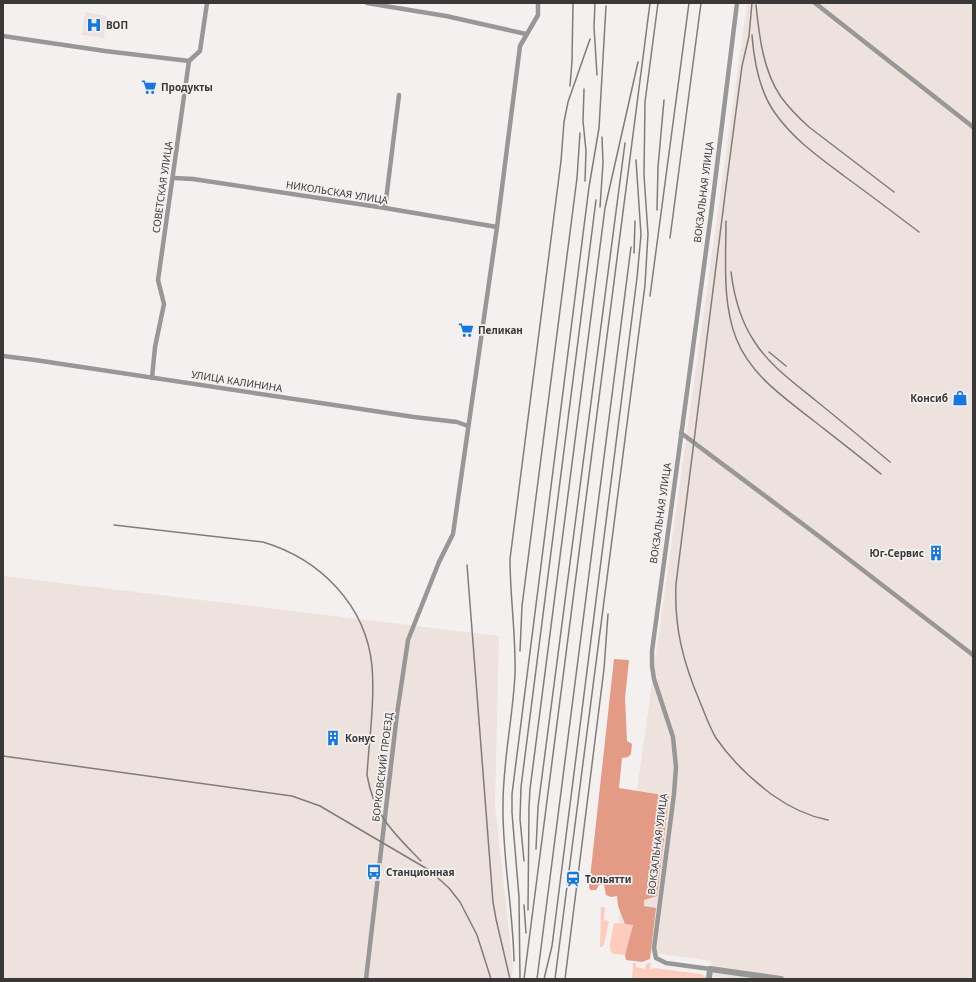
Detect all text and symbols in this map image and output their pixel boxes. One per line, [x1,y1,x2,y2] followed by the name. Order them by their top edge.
[85,16,103,34] hospital icon: ВОП
[106,18,128,32] place label: ВОП
[140,78,158,96] supermarket icon: Продукты
[161,80,213,94] place label: Продукты
[149,139,175,234] street label: СОВЕТСКАЯ УЛИЦА
[690,140,716,243] street label: ВОКЗАЛЬНАЯ УЛИЦА
[285,177,390,207] street label: НИКОЛЬСКАЯ УЛИЦА
[457,321,475,339] supermarket icon: Пеликан
[478,323,523,337] place label: Пеликан
[190,367,284,395] street label: УЛИЦА КАЛИНИНА
[951,389,969,407] shop icon: Консиб
[910,391,948,405] place label: Консиб
[646,461,674,564] street label: ВОКЗАЛЬНАЯ УЛИЦА
[927,544,945,562] building icon: Юг-Сервис
[870,546,924,560] place label: Юг-Сервис
[368,711,396,822] street label: БОРКОВСКИЙ ПРОЕЗД
[324,729,342,747] building icon: Конус
[345,731,375,745] place label: Конус
[644,792,670,895] street label: ВОКЗАЛЬНАЯ УЛИЦА
[365,863,383,881] bus stop icon: Станционная
[386,865,455,879] place label: Станционная
[564,870,582,888] station icon: Тольятти
[585,872,631,886] place label: Тольятти

